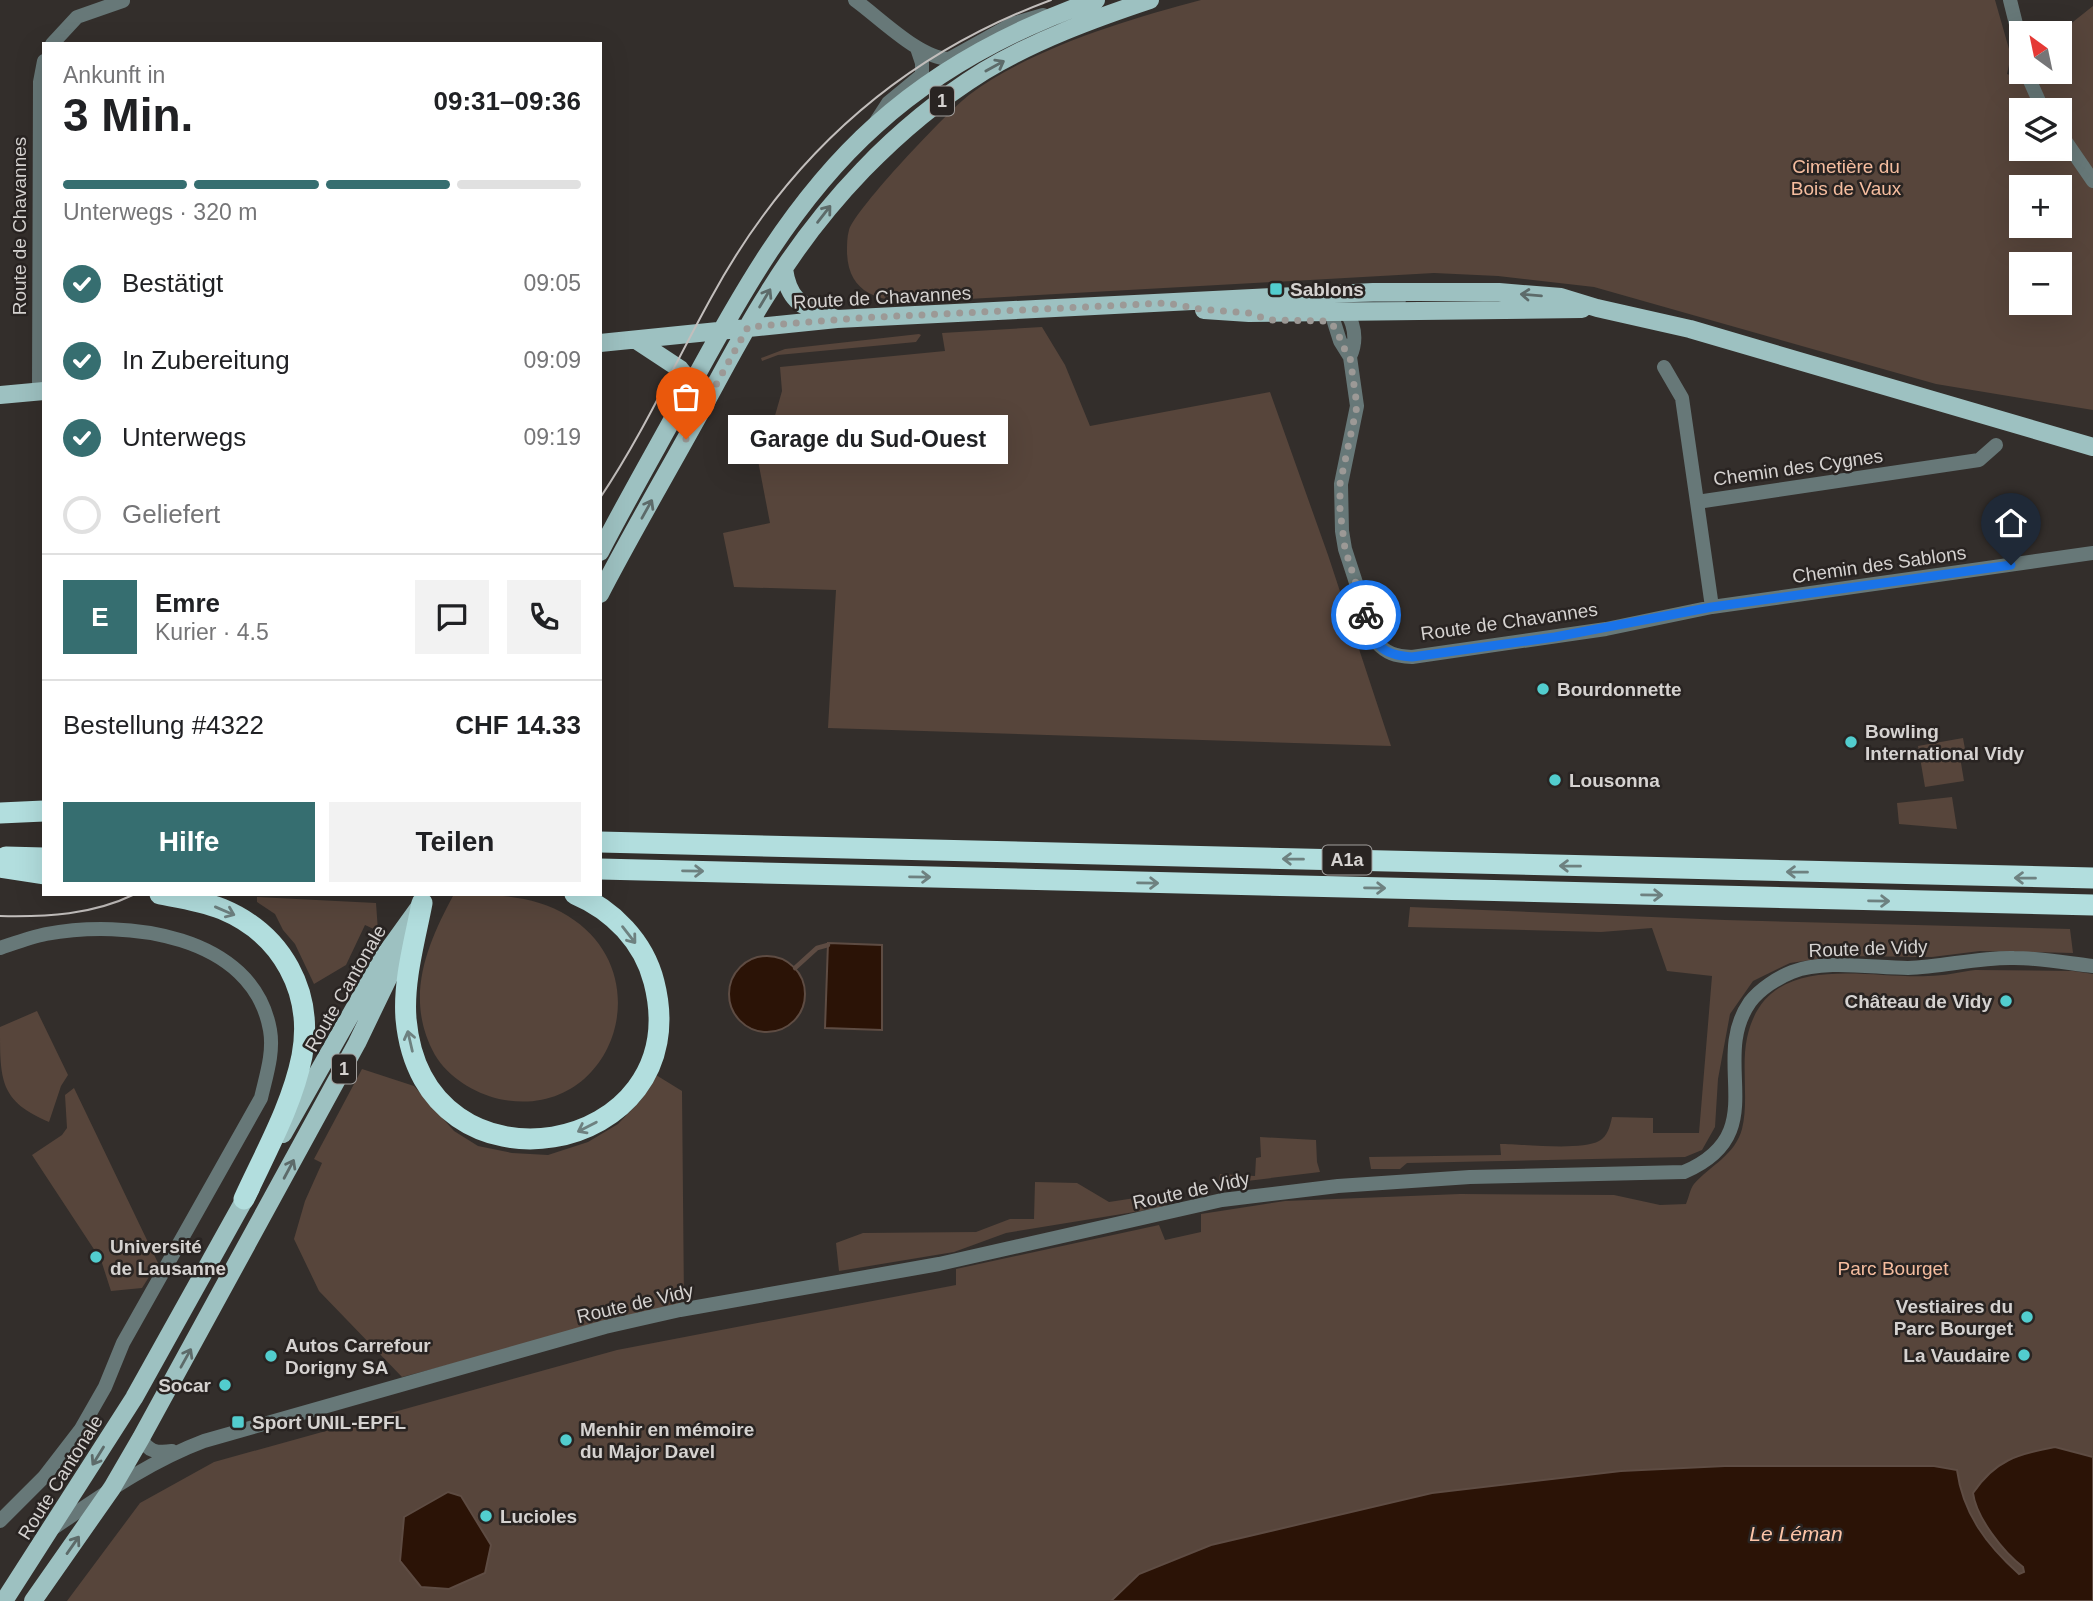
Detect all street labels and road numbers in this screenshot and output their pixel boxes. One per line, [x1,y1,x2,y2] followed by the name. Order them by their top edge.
[930,86,954,116] road number: 1
[9,137,30,315] street label: Route de Chavannes
[792,282,972,313] street label: Route de Chavannes
[1712,445,1884,490] street label: Chemin des Cygnes
[1791,542,1967,587] street label: Chemin des Sablons
[1419,599,1599,644] street label: Route de Chavannes
[1322,846,1372,874] road number: A1a
[301,921,390,1055] street label: Route Cantonale
[1808,936,1928,961] street label: Route de Vidy
[332,1054,356,1084] road number: 1
[1131,1168,1252,1213] street label: Route de Vidy
[575,1280,696,1327] street label: Route de Vidy
[14,1411,107,1543] street label: Route Cantonale

